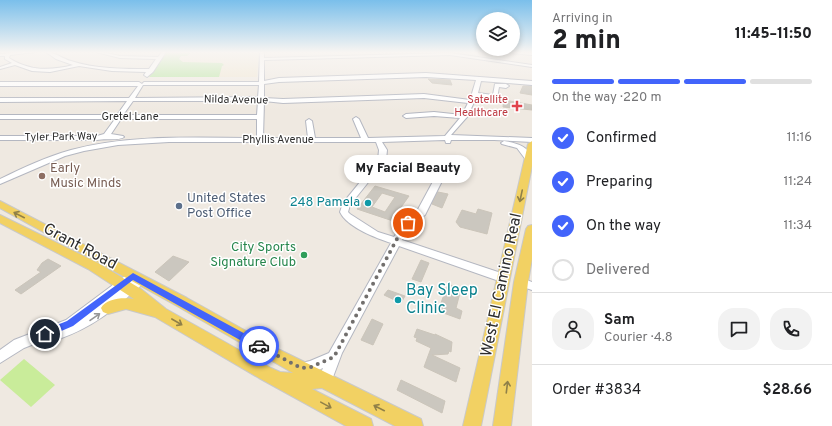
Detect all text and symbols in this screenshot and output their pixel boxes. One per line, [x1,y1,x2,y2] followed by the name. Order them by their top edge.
[552,11,613,27] text: Arriving in
[476,12,520,56] map controls
[476,12,520,56] button: layers
[552,25,621,58] text: 2 min
[735,25,812,44] text: 11:45–11:50
[552,90,661,106] text: On the way · 220 m
[204,92,268,108] street label: Nilda Avenue
[454,93,508,120] place label: Satellite Healthcare
[511,100,523,112] marker: Satellite Healthcare
[101,110,159,124] street label: Gretel Lane
[552,127,574,149] icon: check
[24,129,98,145] street label: Tyler Park Way
[586,129,657,148] text: Confirmed
[787,130,812,146] text: 11:16
[242,133,314,147] street label: Phyllis Avenue
[344,155,472,183] callout: My Facial Beauty
[50,161,121,192] place label: Early Music Minds
[356,161,460,177] text: My Facial Beauty
[37,171,47,181] marker: Early Music Minds
[552,171,574,193] icon: check
[586,173,653,192] text: Preparing
[783,174,812,190] text: 11:24
[516,189,524,202] one-way arrow
[187,191,266,222] place label: United States Post Office
[290,195,360,211] place label: 248 Pamela
[363,198,373,208] marker: 248 Pamela
[174,201,184,211] marker: United States Post Office
[391,206,425,240] pin
[13,211,25,218] one-way arrow
[477,211,527,359] street label: West El Camino Real
[397,212,419,234] icon: bag
[552,215,574,237] icon: check
[586,217,661,236] text: On the way
[783,218,812,234] text: 11:34
[39,219,121,275] street label: Grant Road
[210,240,296,271] place label: City Sports Signature Club
[299,250,309,260] marker: City Sports Signature Club
[586,261,650,280] text: Delivered
[406,281,478,319] place label: Bay Sleep Clinic
[393,295,403,305] marker: Bay Sleep Clinic
[552,308,594,350] button: person
[718,308,760,350] button: chat
[770,308,812,350] button: phone
[604,311,635,330] text: Sam
[89,313,101,321] one-way arrow
[28,317,62,351] pin
[171,318,183,326] one-way arrow
[34,323,56,345] icon: home
[239,326,279,366] courier
[604,330,673,346] text: Courier · 4.8
[248,335,270,357] icon: car
[503,381,510,394] one-way arrow
[552,381,641,400] text: Order #3834
[763,381,812,400] text: $28.66
[319,402,331,410] one-way arrow
[373,404,385,412] one-way arrow

